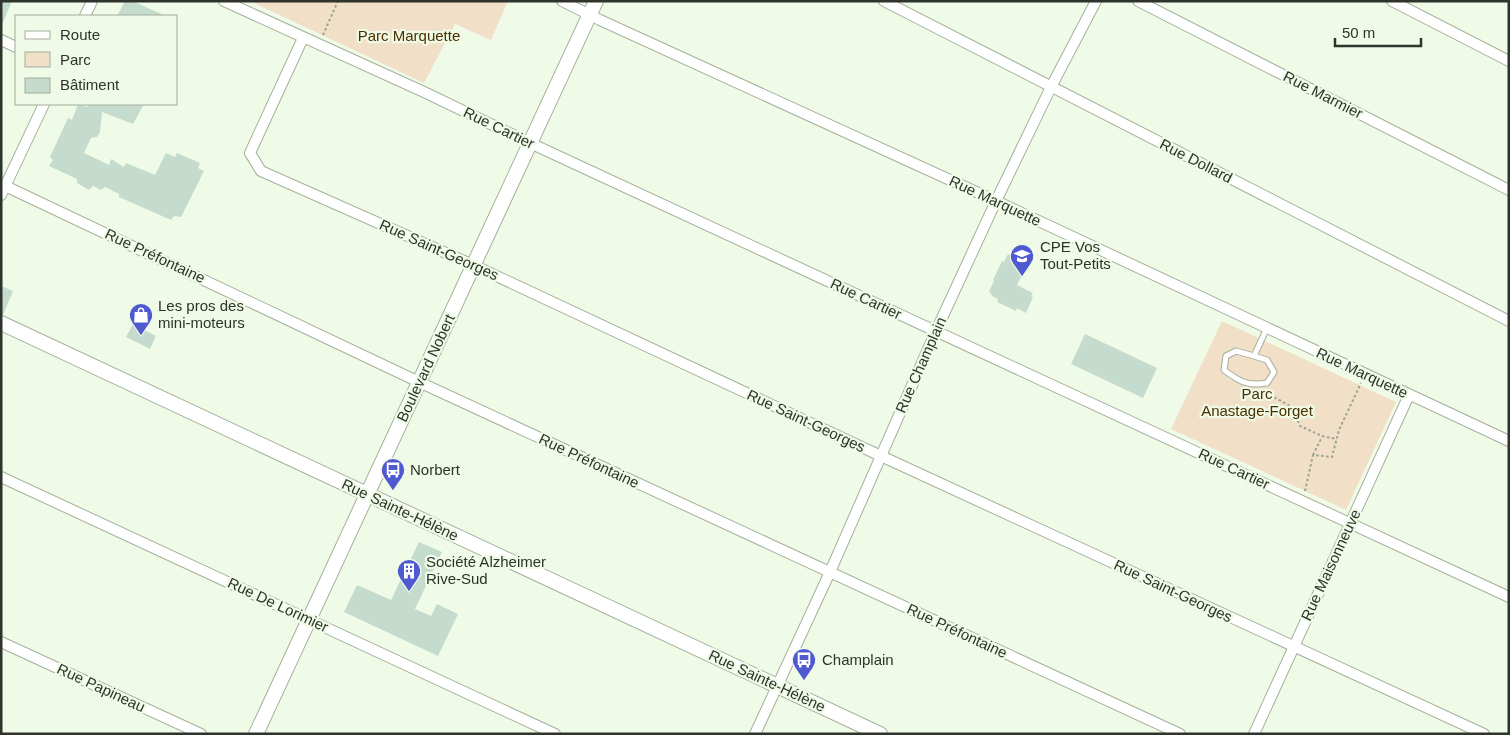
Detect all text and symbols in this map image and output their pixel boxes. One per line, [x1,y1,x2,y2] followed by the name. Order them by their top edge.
[15,15,178,105] legend
[1335,15,1421,47] scale bar
[1342,24,1375,41] text: 50 m
[60,26,100,43] text: Route
[358,27,460,44] park label: Parc Marquette
[60,51,91,68] text: Parc
[1281,67,1366,122] street label: Rue Marmier
[60,76,120,93] text: Bâtiment
[461,103,537,152] street label: Rue Cartier
[1157,135,1235,186] street label: Rue Dollard
[947,172,1044,229] street label: Rue Marquette
[377,216,501,283] street label: Rue Saint-Georges
[102,225,208,286] street label: Rue Préfontaine
[1040,238,1111,272] place label: CPE Vos Tout-Petits
[1009,243,1035,277] school or university icon: CPE Vos Tout-Petits
[828,275,905,322] street label: Rue Cartier
[158,297,245,331] place label: Les pros des mini-moteurs
[128,302,154,336] shop icon: Les pros des mini-moteurs
[393,311,458,424] street label: Boulevard Nobert
[892,314,949,415] street label: Rue Champlain
[1314,344,1411,401] street label: Rue Marquette
[1201,385,1314,419] park label: Parc Anastage-Forget
[744,386,868,455] street label: Rue Saint-Georges
[536,430,642,491] street label: Rue Préfontaine
[1196,445,1273,492] street label: Rue Cartier
[380,457,406,491] bus stop icon: Norbert
[410,461,461,478] place label: Norbert
[339,475,461,544] street label: Rue Sainte-Hélène
[1297,506,1364,623] street label: Rue Maisonneuve
[426,553,546,587] place label: Société Alzheimer Rive-Sud
[1111,556,1235,625] street label: Rue Saint-Georges
[396,558,422,592] building icon: Société Alzheimer Rive-Sud
[225,574,331,635] street label: Rue De Lorimier
[904,600,1010,661] street label: Rue Préfontaine
[706,646,828,715] street label: Rue Sainte-Hélène
[791,647,817,681] bus stop icon: Champlain
[822,651,894,668] place label: Champlain
[55,660,148,715] street label: Rue Papineau

